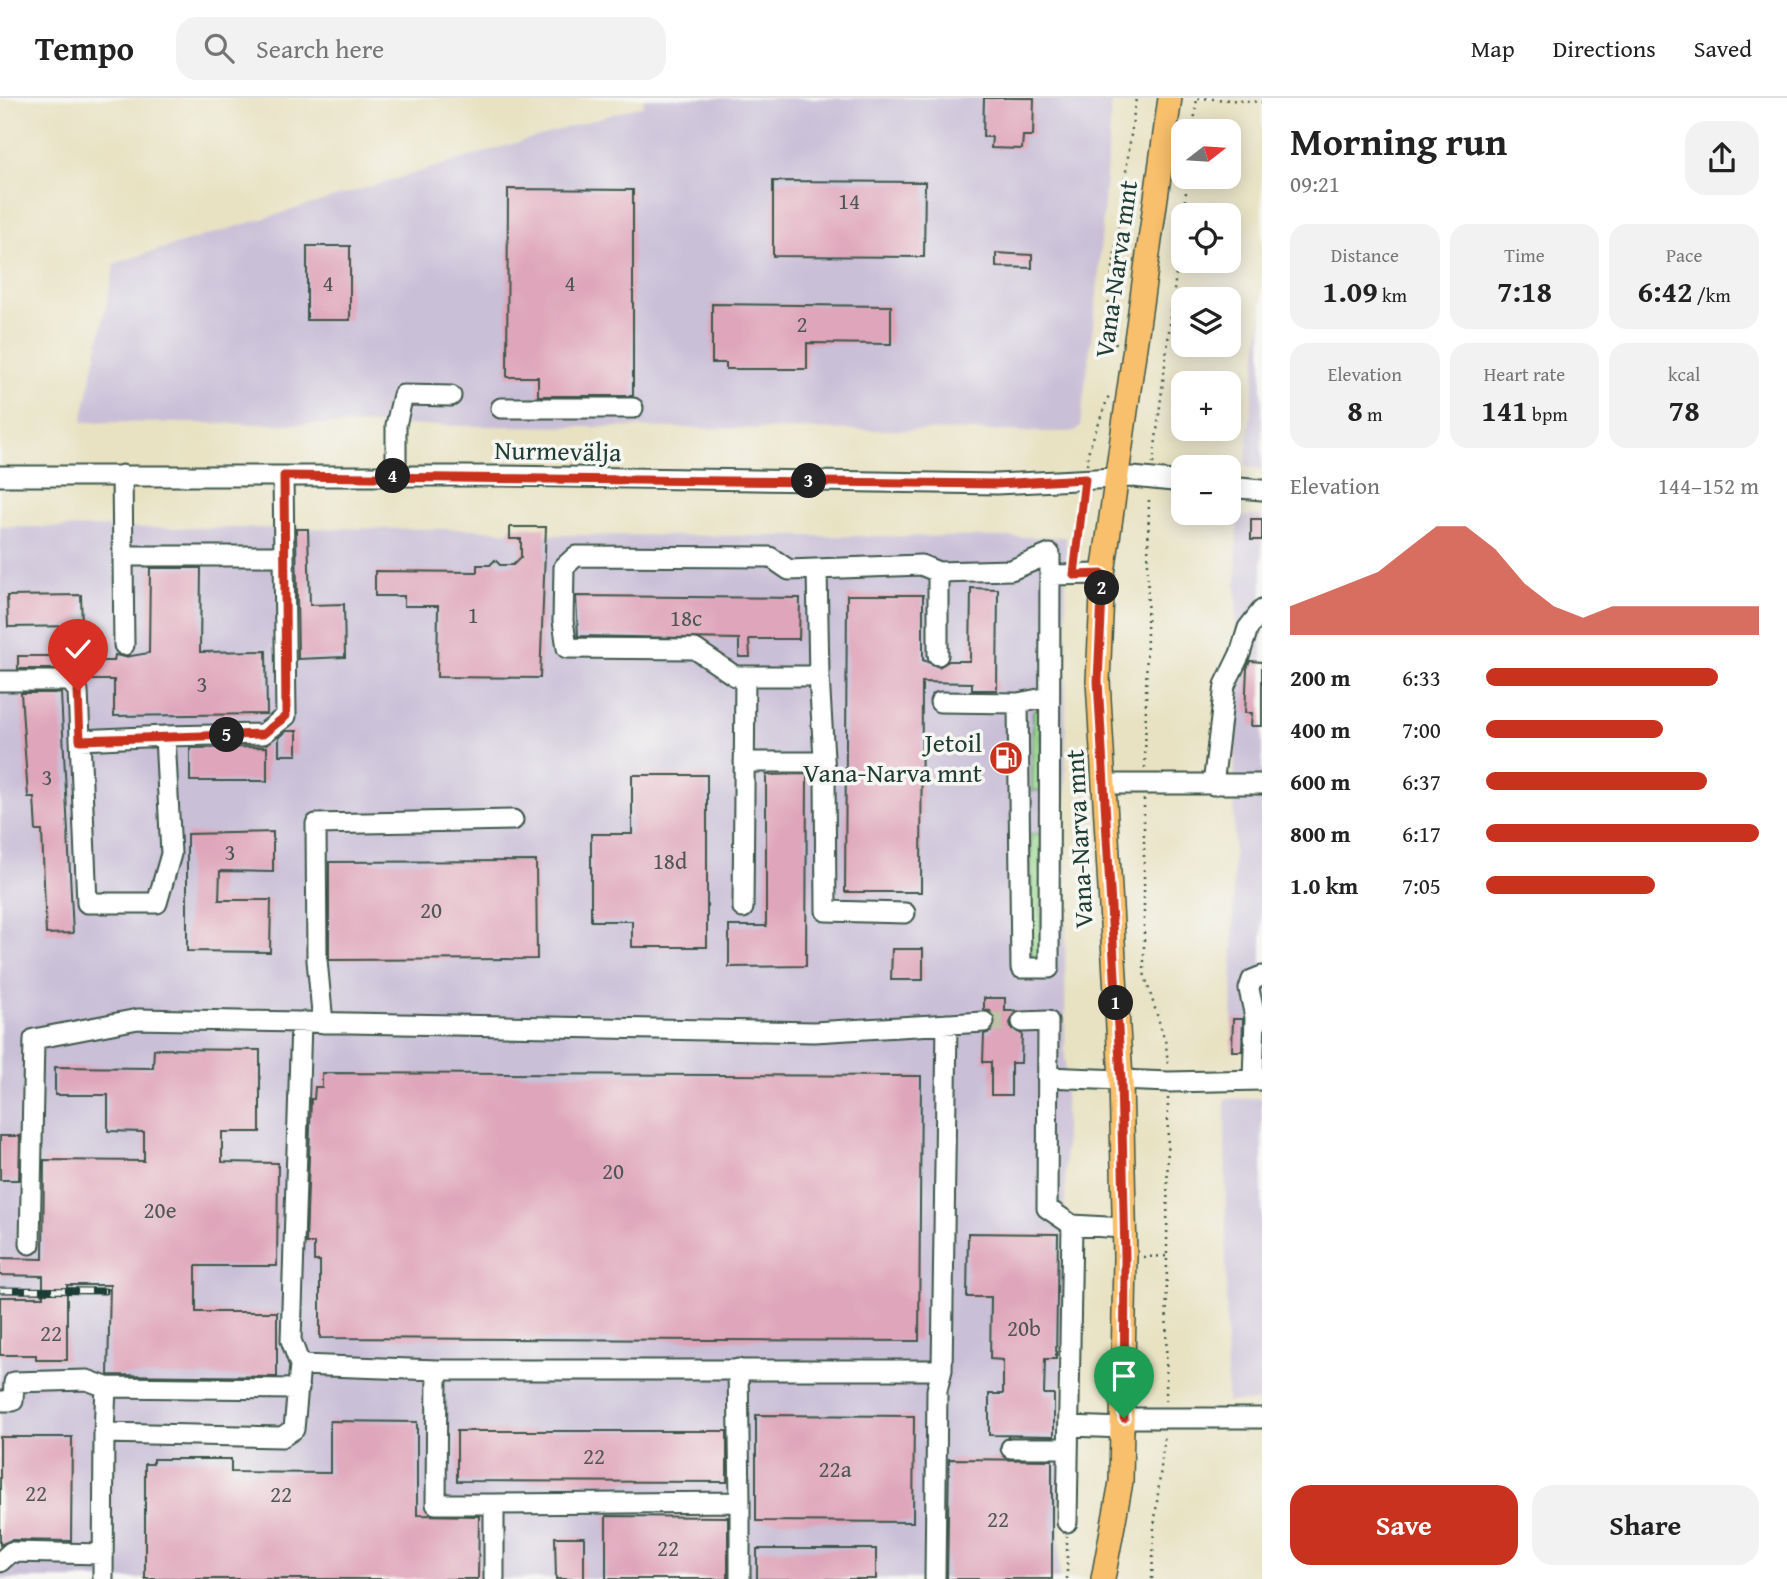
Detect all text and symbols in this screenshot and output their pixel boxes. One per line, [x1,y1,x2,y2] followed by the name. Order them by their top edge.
[176,17,666,80] search box
[35,24,134,72] text: Tempo
[200,29,238,67] icon: search
[256,29,384,68] text: Search here
[1471,31,1515,66] text: Map
[1553,31,1656,66] text: Directions
[1694,31,1752,66] text: Saved
[1290,113,1507,169] text: Morning run
[1171,119,1241,189] north arrow
[1171,119,1241,525] map controls
[1685,121,1759,195] button: share
[1290,167,1340,200] text: 09:21
[1084,178,1147,360] street label: Vana-Narva mnt
[838,184,860,217] house number: 14
[1171,203,1241,273] button: locate
[1331,241,1399,269] text: Distance
[1504,241,1545,269] text: Time
[1666,241,1702,269] text: Pace
[322,266,334,299] house number: 4
[564,266,576,299] house number: 4
[1323,269,1378,313] text: 1.09
[1497,269,1552,313] text: 7:18
[1637,269,1693,313] text: 6:42
[1378,281,1407,309] text: km
[1693,281,1731,309] text: /km
[1171,287,1241,357] button: layers
[796,307,808,340] house number: 2
[1328,360,1402,388] text: Elevation
[1484,360,1565,388] text: Heart rate
[1668,360,1700,388] text: kcal
[1171,371,1241,441] button: +
[1347,388,1363,432] text: 8
[1481,388,1528,432] text: 141
[1669,388,1700,432] text: 78
[1363,400,1382,428] text: m
[1528,400,1568,428] text: bpm
[494,430,623,471] street label: Nurmevälja
[1171,455,1241,525] button: −
[376,458,410,494] pin: 4
[388,461,397,489] text: 4
[792,464,826,498] pin: 3
[804,466,813,494] text: 3
[1290,469,1380,502] text: Elevation
[1658,469,1759,502] text: 144–152 m
[1084,570,1120,606] pin: 2
[1097,573,1106,601] text: 2
[467,598,479,631] house number: 1
[670,601,702,634] house number: 18c
[48,619,108,691] pin
[59,630,97,668] icon: check
[1290,661,1351,694] text: 200 m
[1402,661,1441,694] text: 6:33
[196,667,208,700] house number: 3
[1290,713,1351,746] text: 400 m
[1402,713,1441,746] text: 7:00
[210,718,244,752] pin: 5
[222,720,231,748] text: 5
[803,723,982,792] place label: Jetoil Vana-Narva mnt
[987,739,1025,777] fuel station icon: Jetoil Vana-Narva mnt
[1054,749,1103,929] street label: Vana-Narva mnt
[41,760,53,793] house number: 3
[1290,765,1351,798] text: 600 m
[1402,765,1441,798] text: 6:37
[1290,817,1351,850] text: 800 m
[1402,817,1441,850] text: 6:17
[224,835,236,868] house number: 3
[653,844,688,877] house number: 18d
[1290,869,1358,902] text: 1.0 km
[1402,869,1441,902] text: 7:05
[420,893,442,926] house number: 20
[1098,986,1134,1020] pin: 1
[1111,988,1120,1016] text: 1
[602,1154,624,1187] house number: 20
[144,1193,176,1226] house number: 20e
[1007,1311,1041,1344] house number: 20b
[40,1316,62,1349] house number: 22
[1094,1346,1154,1418] pin
[1105,1357,1143,1395] icon: arrive
[583,1439,605,1472] house number: 22
[818,1452,852,1485] house number: 22a
[25,1476,47,1509] house number: 22
[270,1477,292,1510] house number: 22
[1290,1485,1518,1565] button: Save
[1532,1485,1759,1565] button: Share
[987,1502,1009,1535] house number: 22
[657,1531,679,1564] house number: 22

